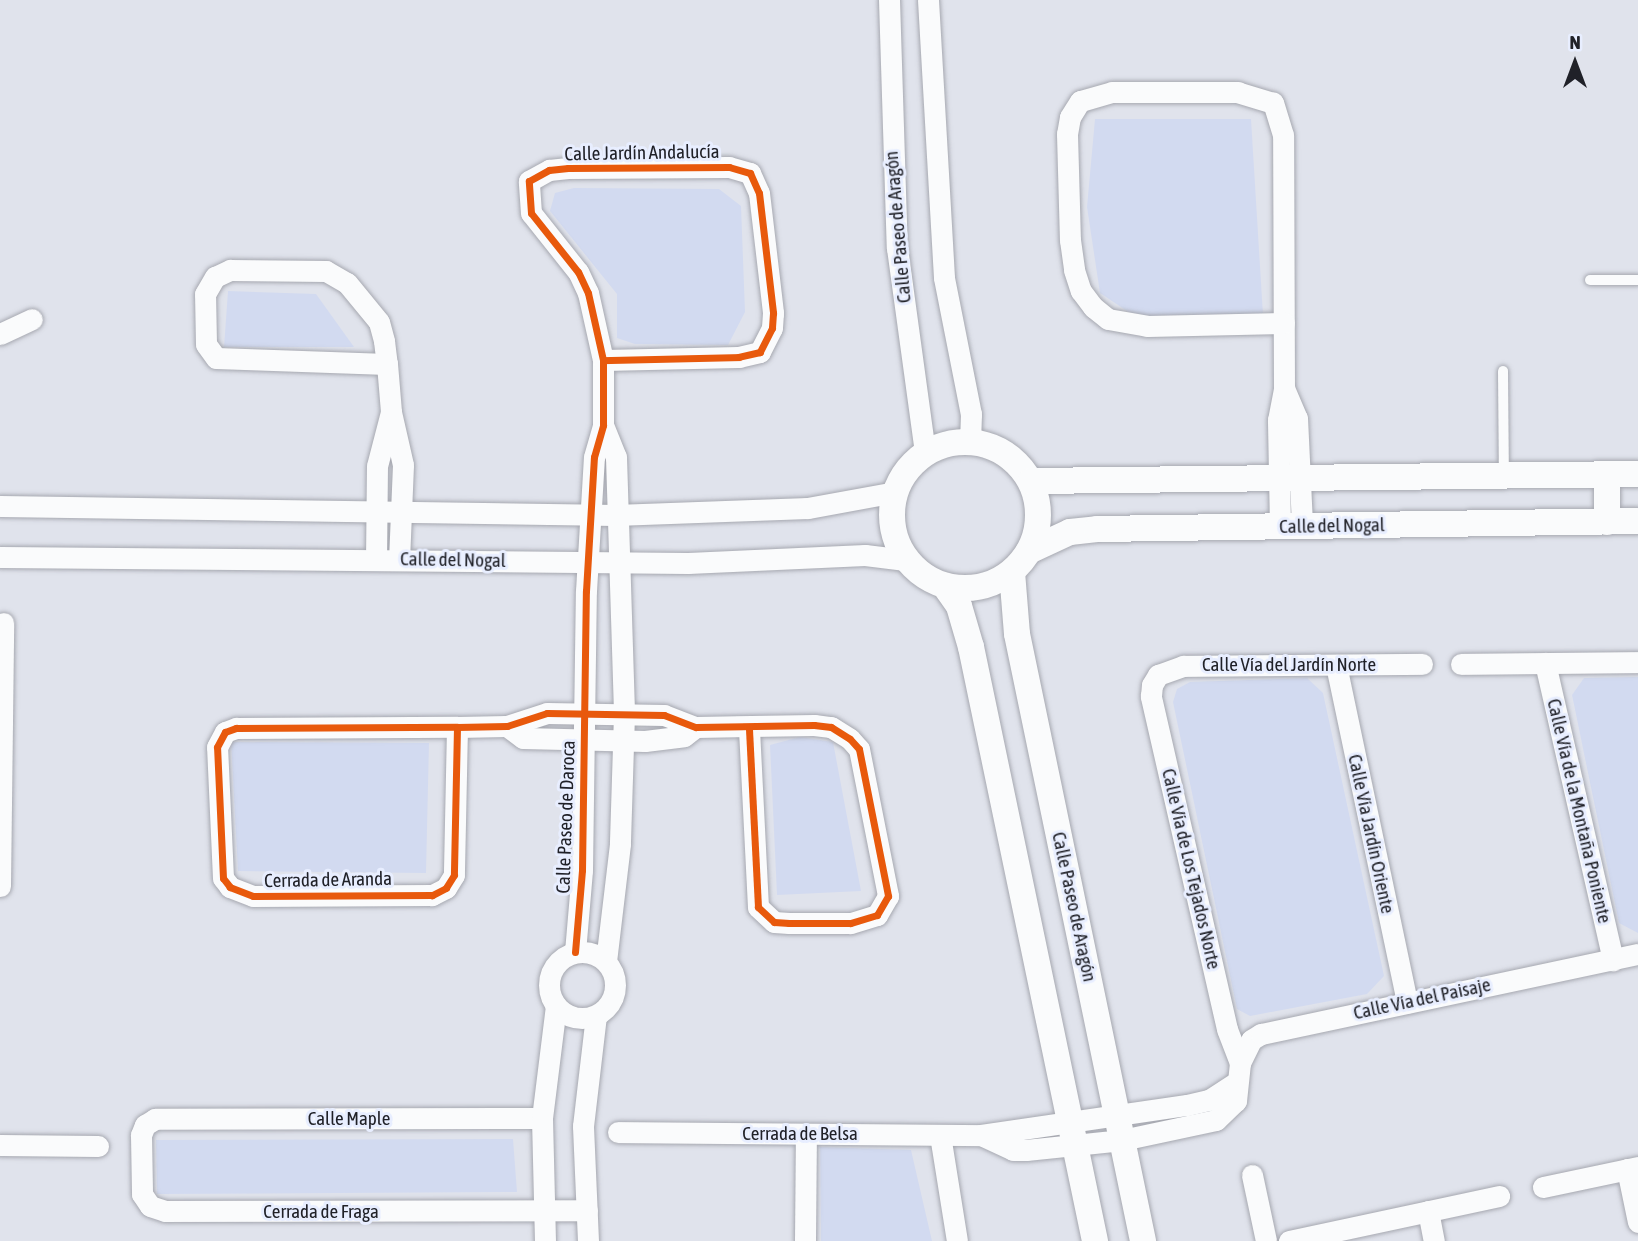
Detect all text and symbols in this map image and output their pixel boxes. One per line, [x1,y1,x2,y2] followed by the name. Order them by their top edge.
[1540,28,1610,98] north arrow
[1569,31,1581,53] text: N
[564,140,720,166] street label: Calle Jardín Andalucía
[880,150,916,304] street label: Calle Paseo de Aragón
[1279,514,1385,538] street label: Calle del Nogal
[400,548,506,572] street label: Calle del Nogal
[1202,654,1376,676] street label: Calle Vía del Jardín Norte
[1542,697,1616,925] street label: Calle Vía de la Montaña Poniente
[552,740,580,894] street label: Calle Paseo de Daroca
[1343,752,1399,916] street label: Calle Vía Jardín Oriente
[1157,766,1225,972] street label: Calle Vía de Los Tejados Norte
[1047,830,1101,984] street label: Calle Paseo de Aragón
[264,867,392,893] street label: Cerrada de Aranda
[1351,973,1493,1025] street label: Calle Vía del Paisaje
[308,1108,390,1130] street label: Calle Maple
[742,1123,858,1145] street label: Cerrada de Belsa
[263,1201,379,1223] street label: Cerrada de Fraga

